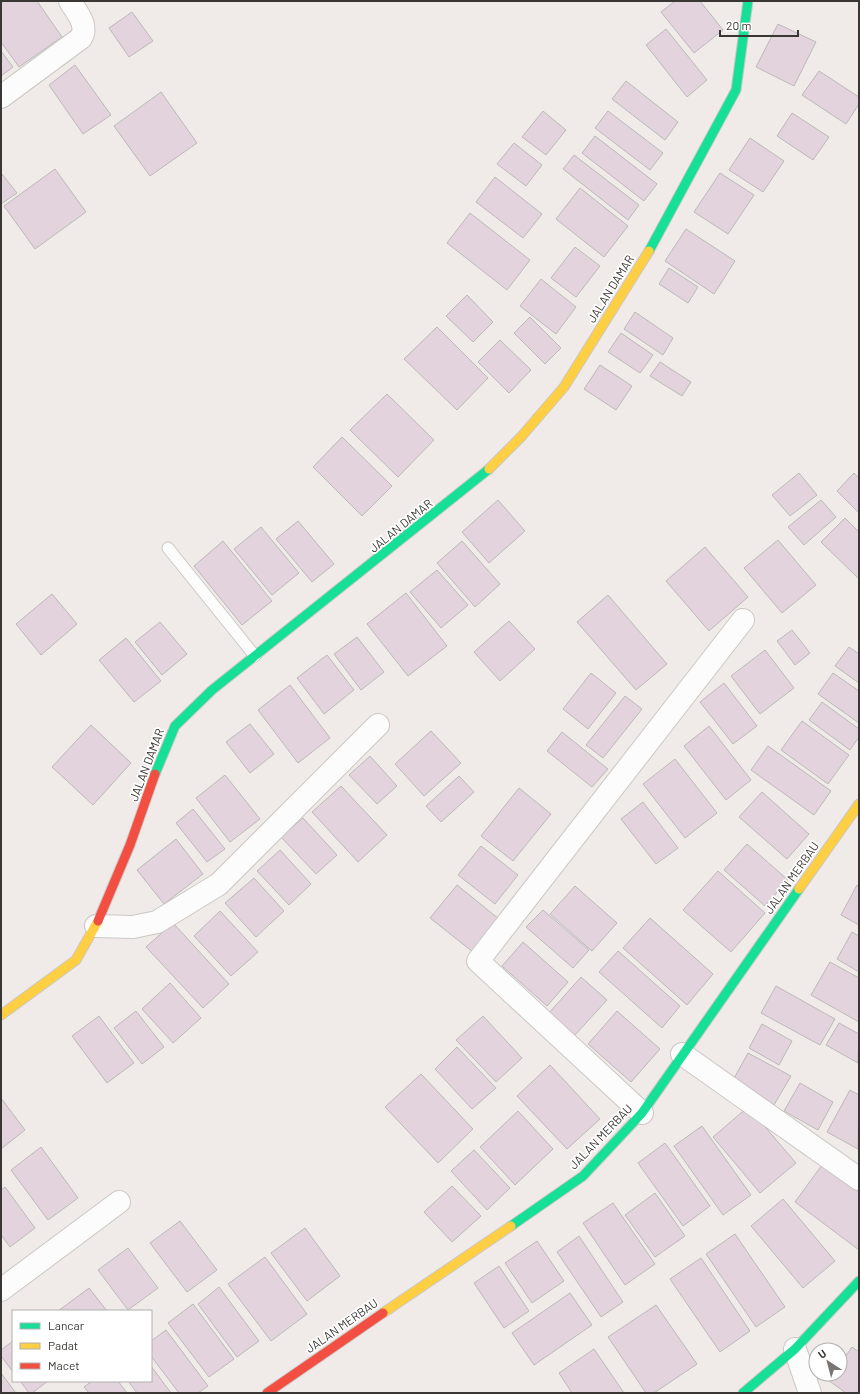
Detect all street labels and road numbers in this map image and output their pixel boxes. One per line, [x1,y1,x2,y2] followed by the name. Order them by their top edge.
[584,252,636,325] street label: JALAN DAMAR
[366,496,435,555] street label: JALAN DAMAR
[126,726,166,803] street label: JALAN DAMAR
[761,839,821,916] street label: JALAN MERBAU
[566,1101,635,1172] street label: JALAN MERBAU
[303,1295,380,1355] street label: JALAN MERBAU

